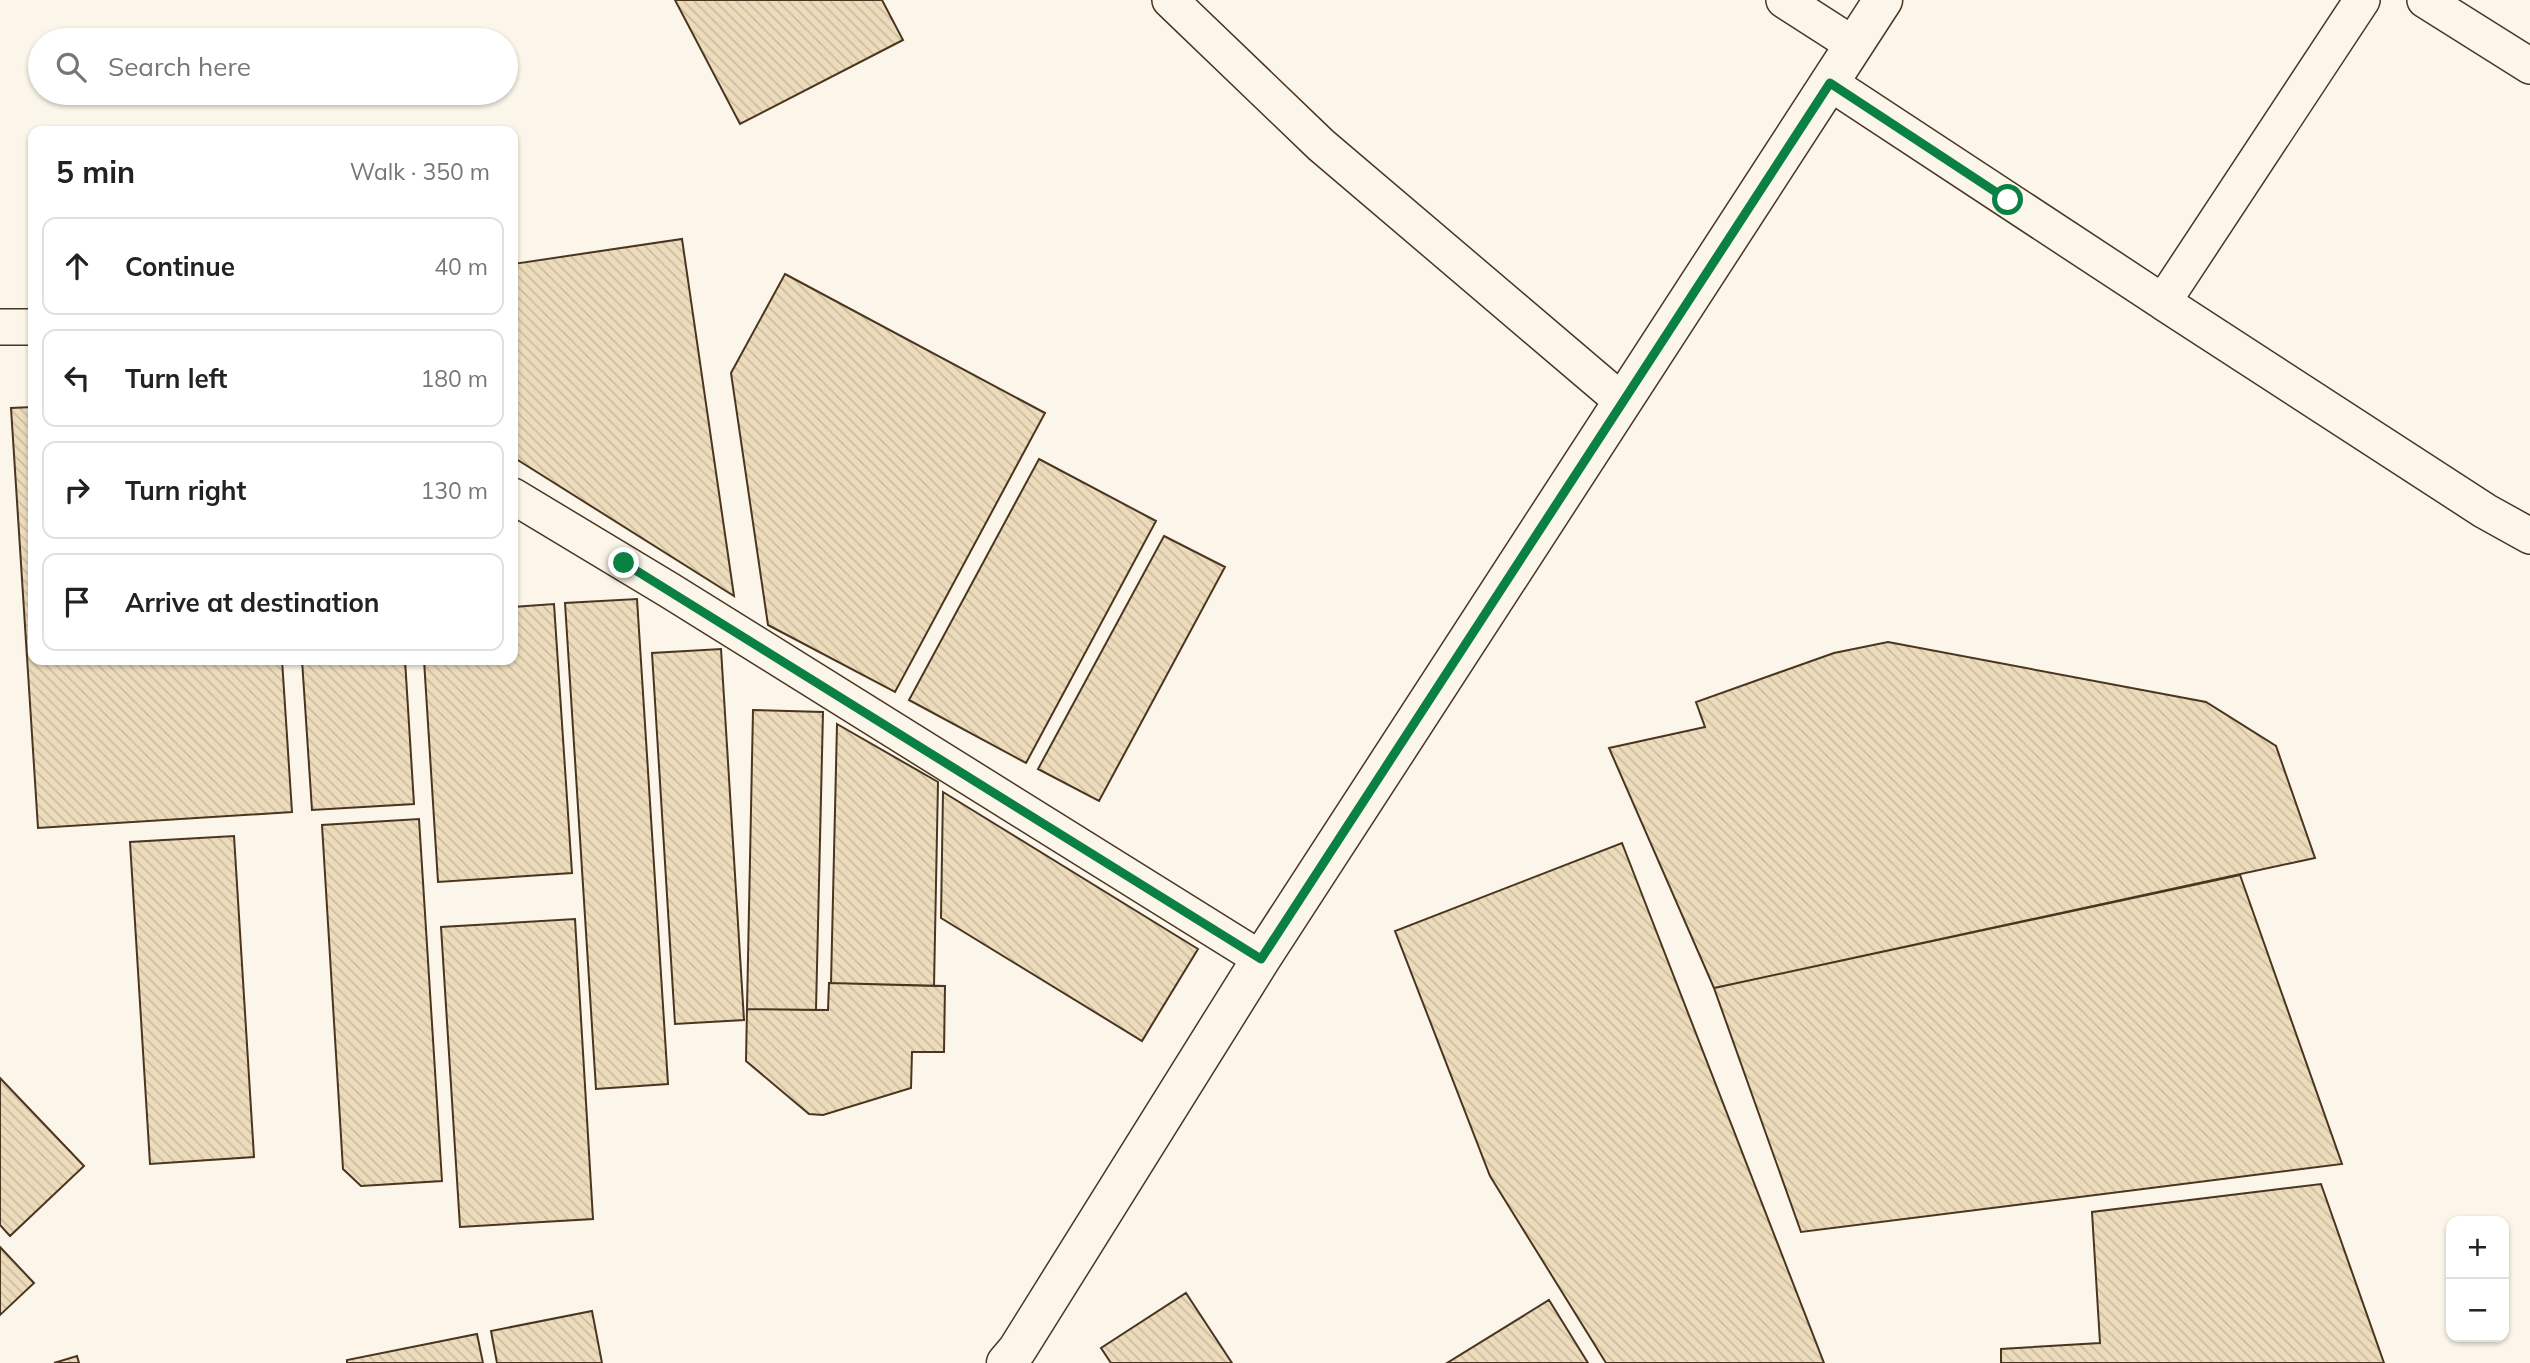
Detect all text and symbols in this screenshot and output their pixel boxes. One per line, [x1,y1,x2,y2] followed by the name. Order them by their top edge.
[28,28,518,105] search box
[52,48,90,86] icon: search
[108,50,251,83] text: Search here
[56,153,135,191] text: 5 min
[350,157,490,186] text: Walk · 350 m
[1992,184,2023,215] route start
[58,247,96,285] icon: ahead
[125,250,235,283] text: Continue
[434,252,488,281] text: 40 m
[58,359,96,397] icon: left
[125,362,227,395] text: Turn left
[420,364,488,393] text: 180 m
[58,471,96,509] icon: right
[125,474,246,507] text: Turn right
[420,476,488,505] text: 130 m
[608,547,639,578] route end
[58,583,96,621] icon: arrive
[125,586,380,619] text: Arrive at destination
[2446,1216,2509,1342] map controls
[2446,1216,2509,1279] button: +
[2446,1279,2509,1342] button: −

